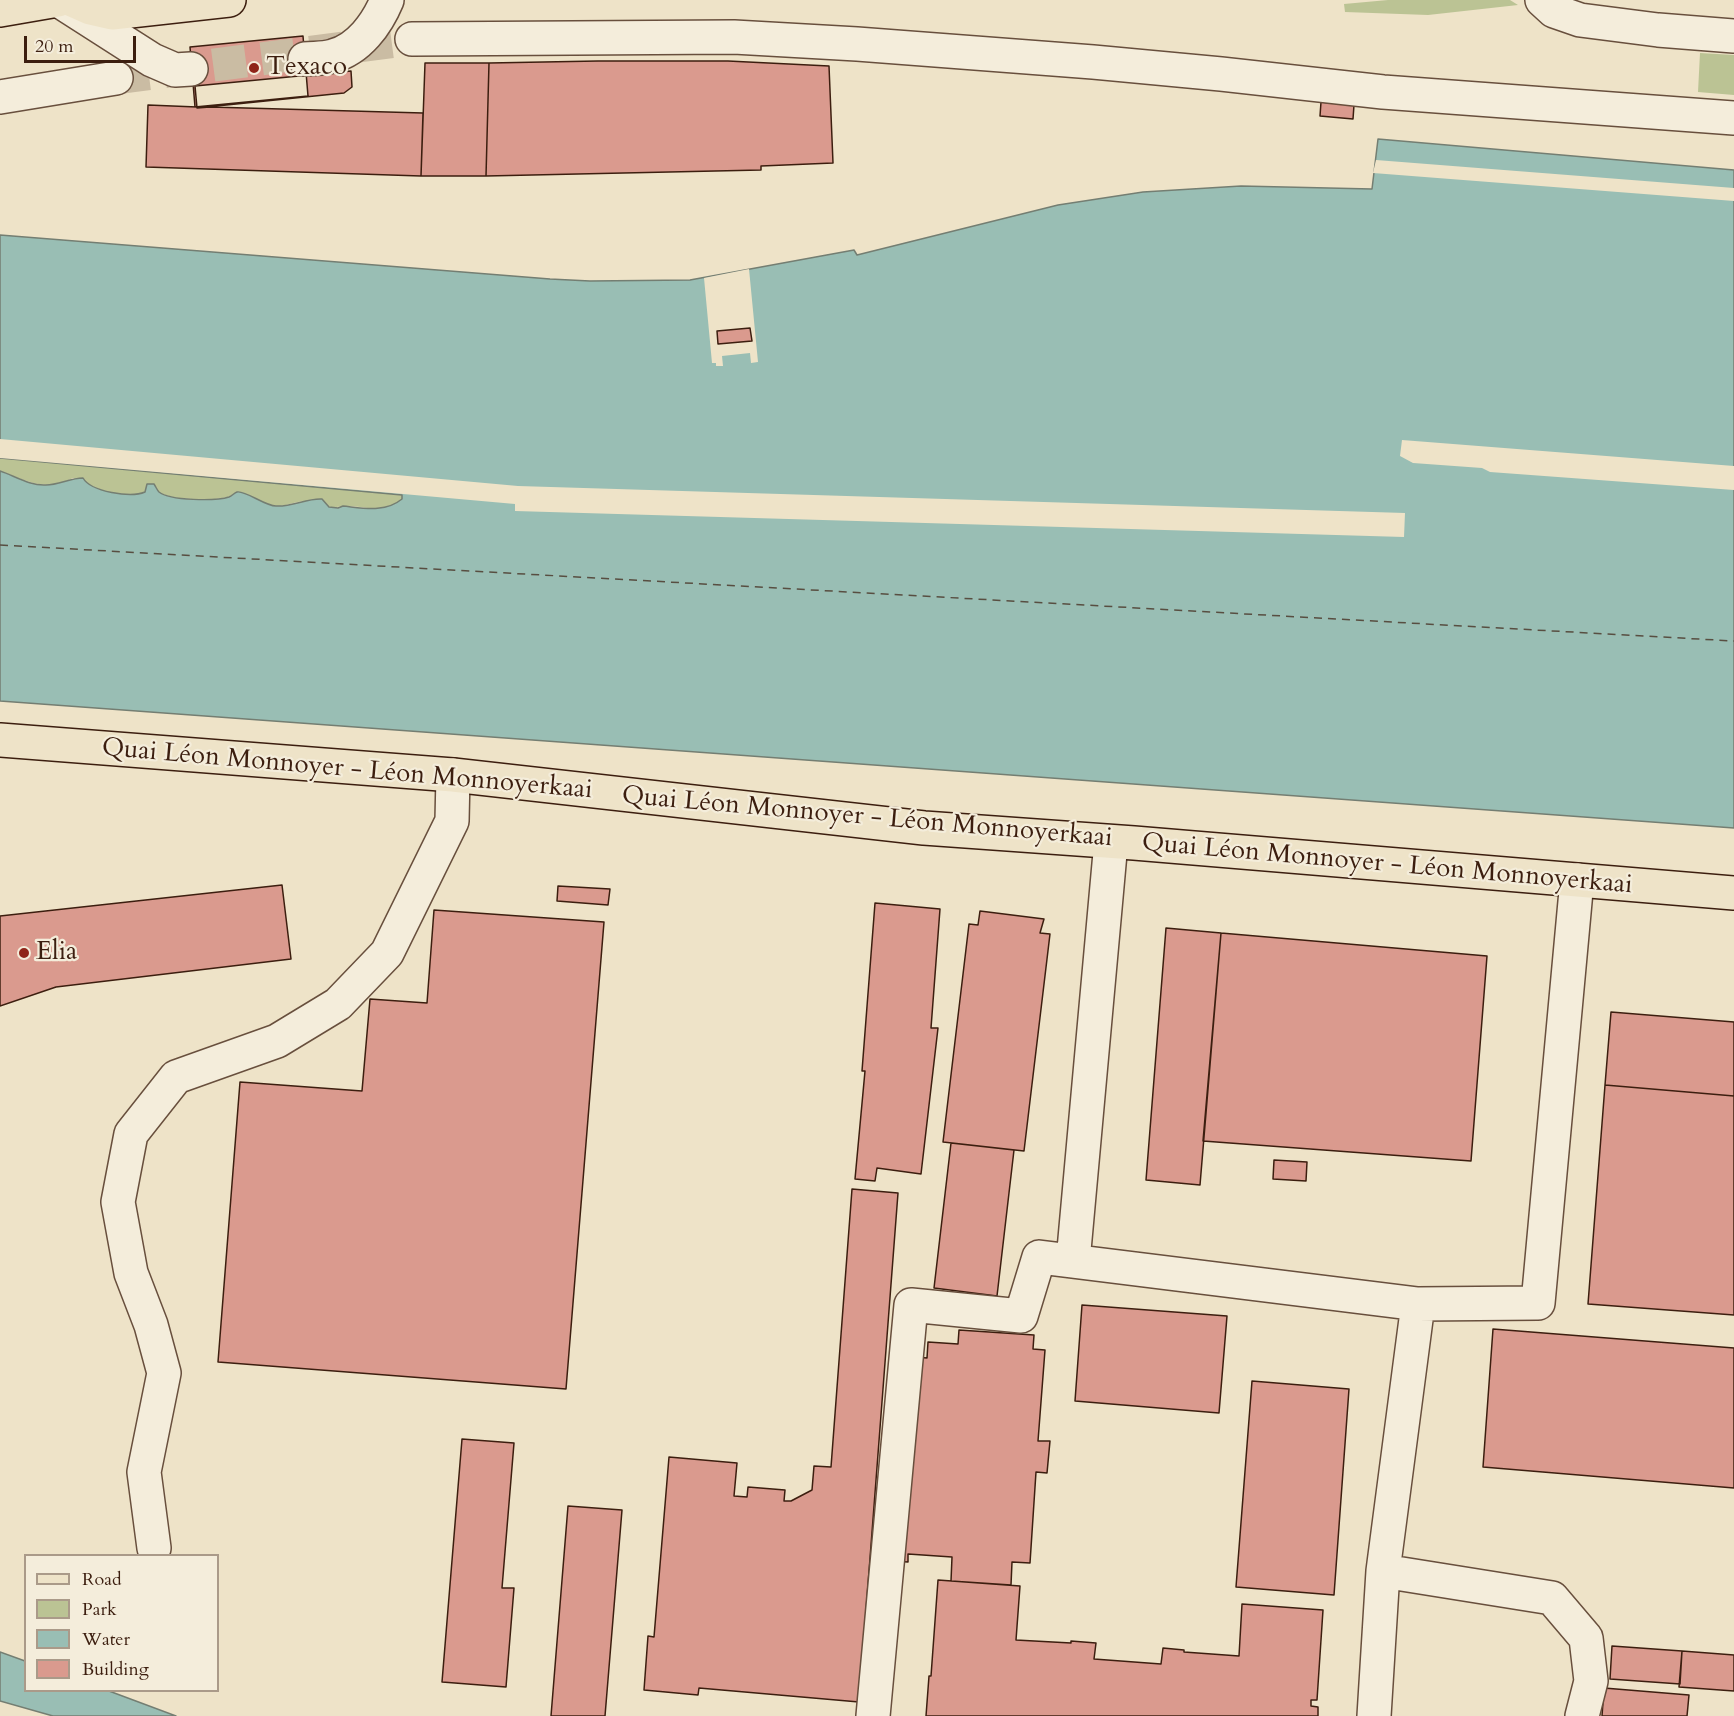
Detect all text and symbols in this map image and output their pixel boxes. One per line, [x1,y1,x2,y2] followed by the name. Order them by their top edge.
[27,24,140,62] scale bar
[35,34,74,59] text: 20 m
[266,52,347,84] place label: Texaco
[247,61,261,75] marker: Texaco
[100,733,594,807] street label: Quai Léon Monnoyer - Léon Monnoyerkaai
[620,781,1114,855] street label: Quai Léon Monnoyer - Léon Monnoyerkaai
[1140,828,1634,902] street label: Quai Léon Monnoyer - Léon Monnoyerkaai
[36,937,77,969] place label: Elia
[17,946,31,960] marker: Elia
[24,1554,219,1692] legend
[82,1567,122,1592] text: Road
[82,1597,117,1622] text: Park
[82,1627,130,1652] text: Water
[82,1657,149,1682] text: Building

